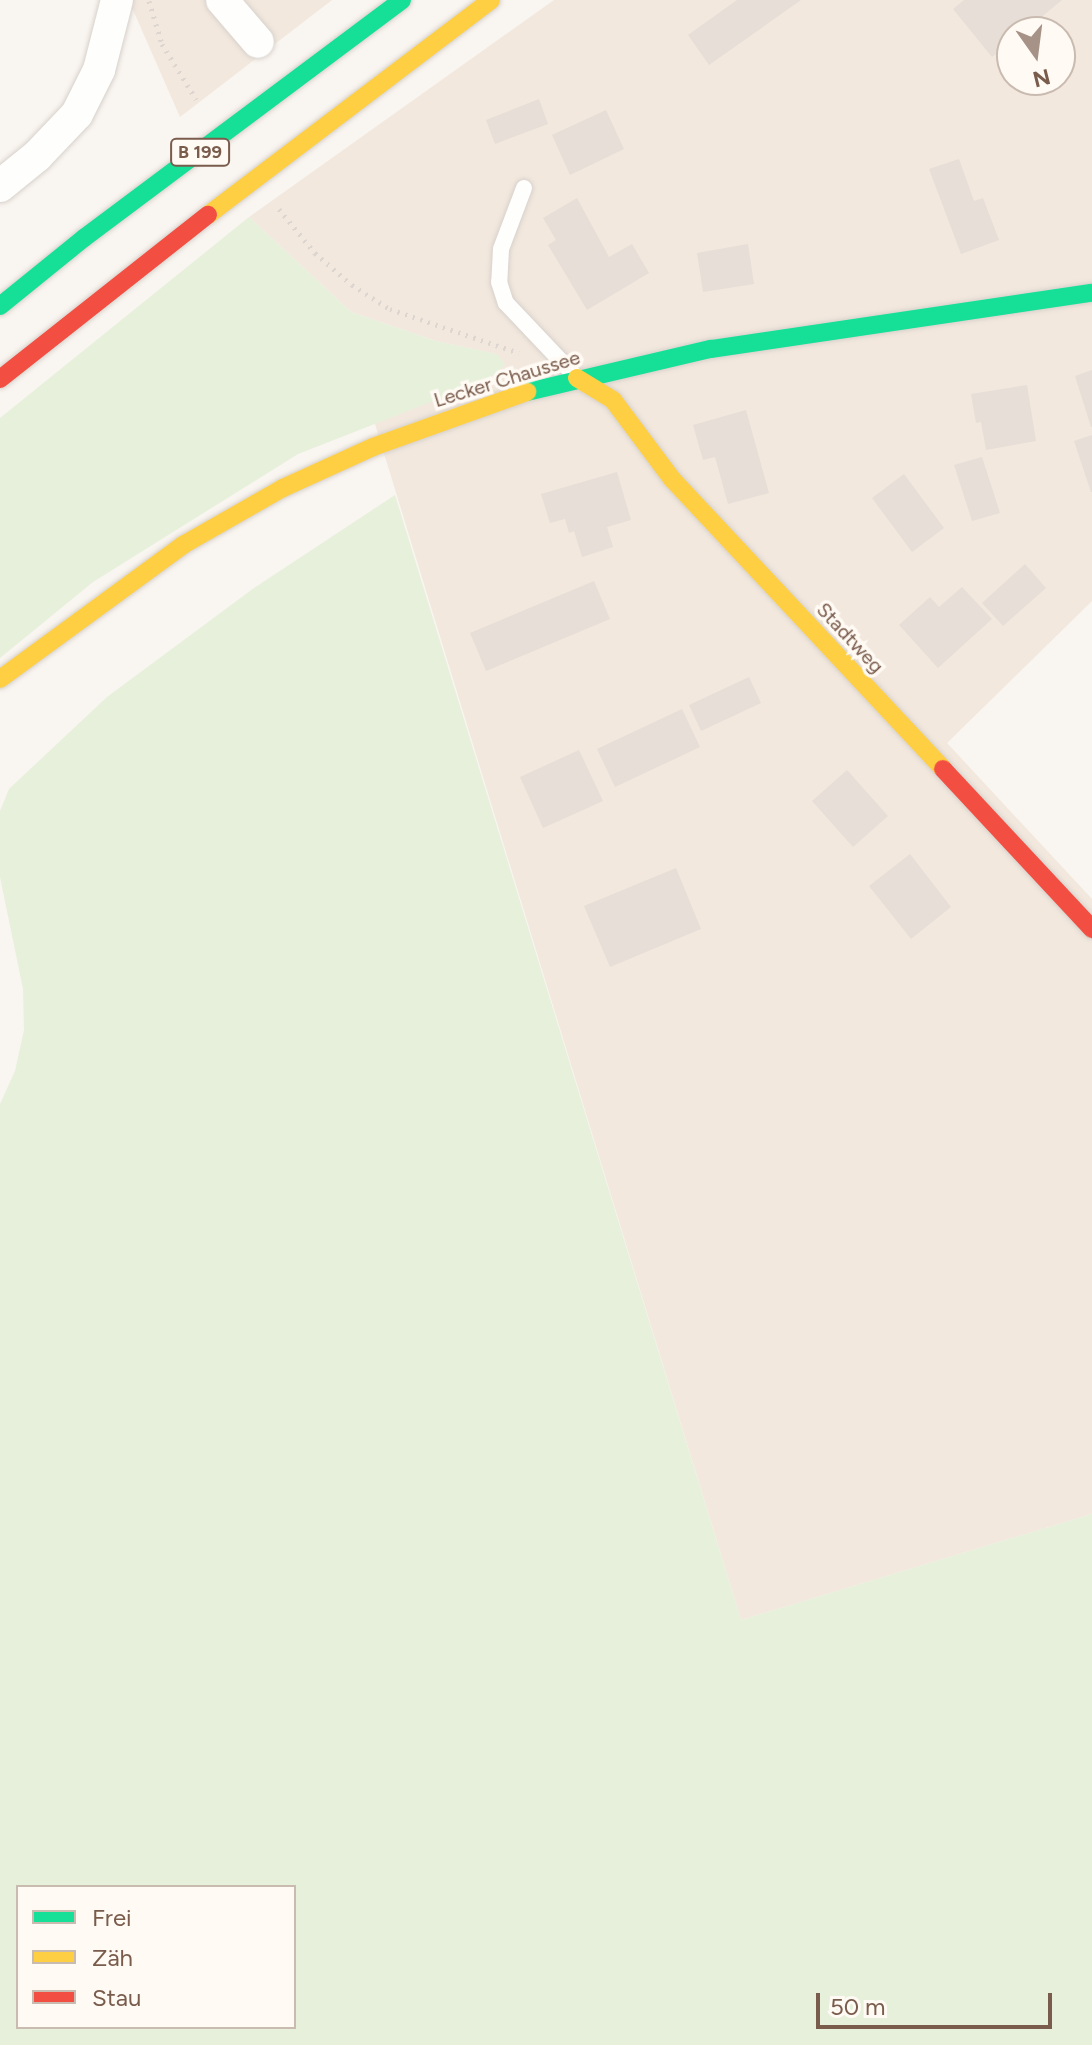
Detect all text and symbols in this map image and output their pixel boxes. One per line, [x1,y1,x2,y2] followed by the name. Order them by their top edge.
[996,16,1076,96] north arrow
[1030,63,1053,93] text: N
[170,138,230,166] road number: B 199
[431,345,583,413] street label: Lecker Chaussee
[811,598,889,678] street label: Stadtweg
[16,1885,296,2029] legend
[92,1903,132,1932] text: Frei
[92,1943,133,1972] text: Zäh
[820,1977,1056,2027] scale bar
[92,1983,141,2012] text: Stau
[830,1992,886,2021] text: 50 m

